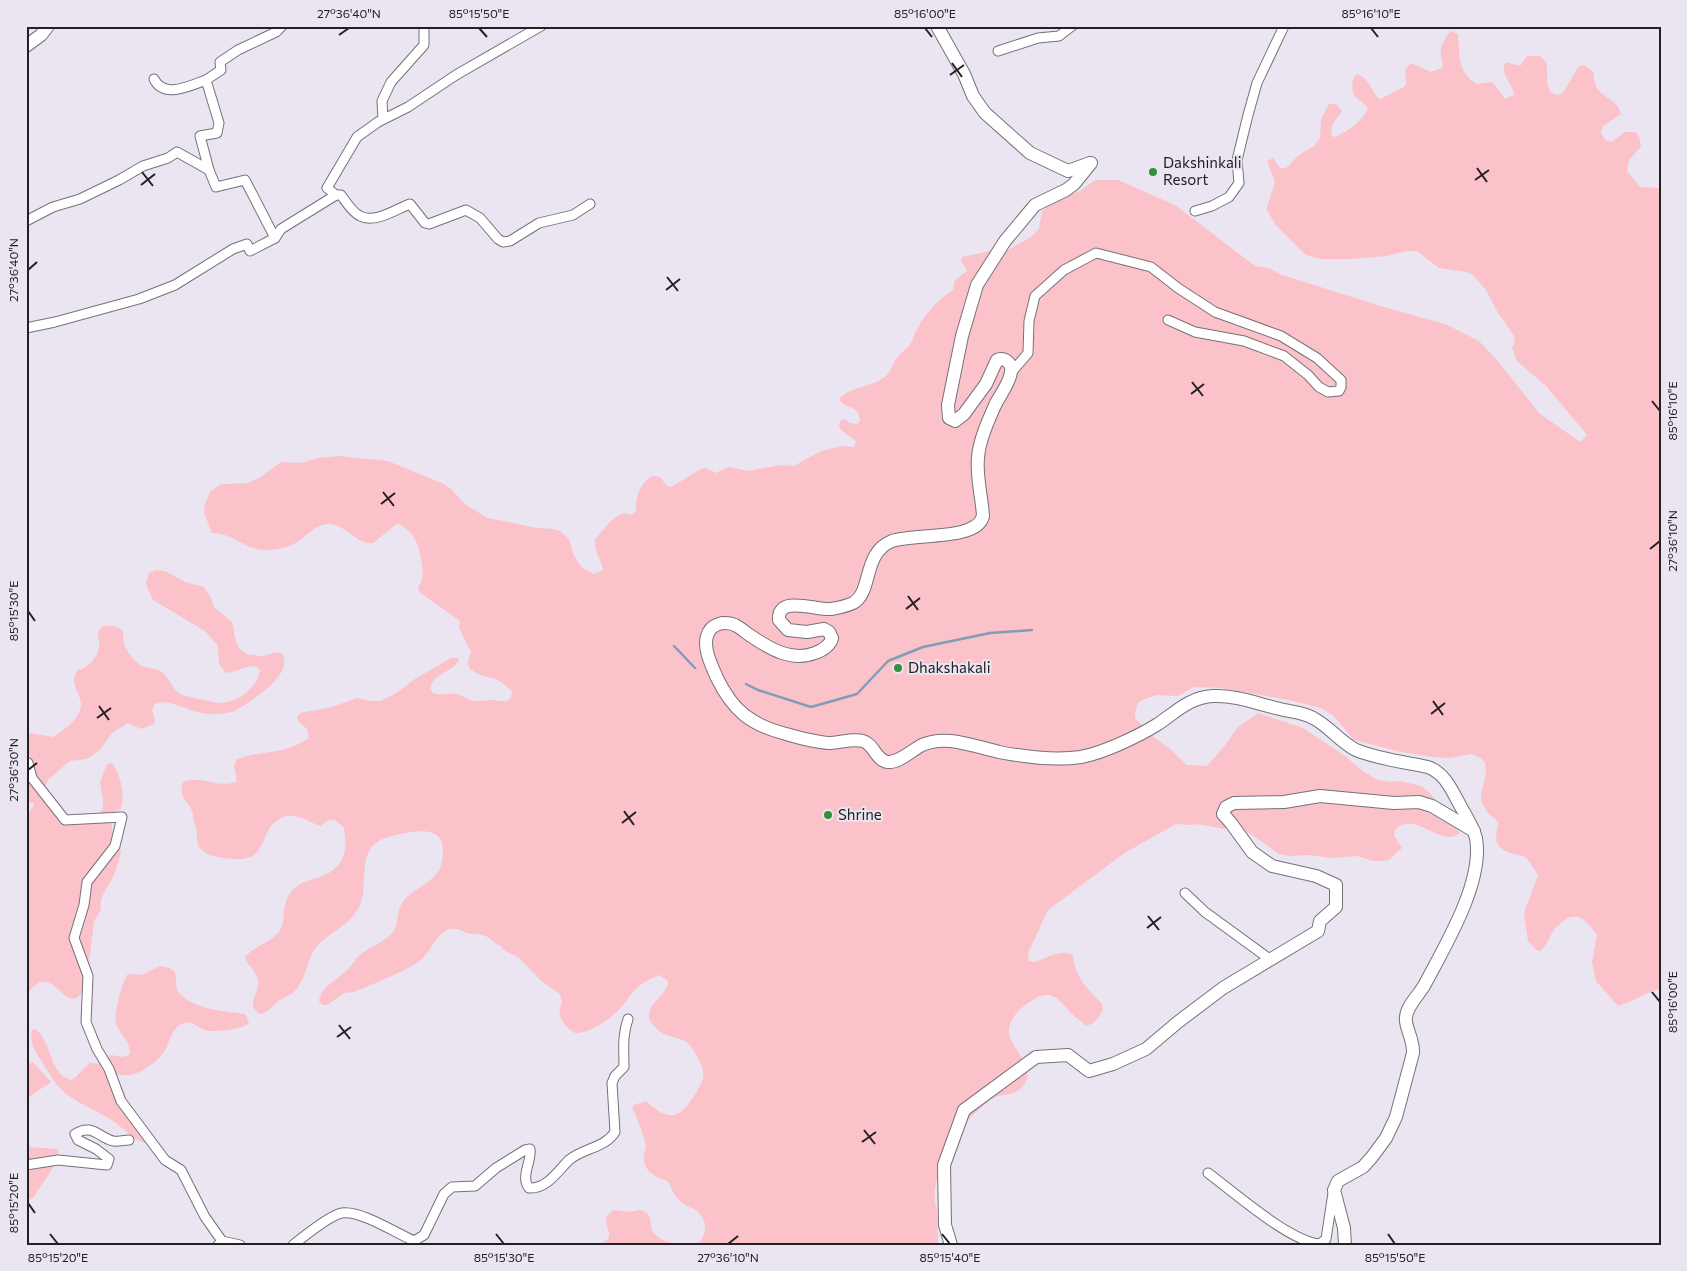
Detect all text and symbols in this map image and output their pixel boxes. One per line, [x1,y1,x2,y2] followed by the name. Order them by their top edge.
[317,6,381,20] text: 27°36'40"N
[449,6,509,20] text: 85°15'50"E
[894,6,956,20] text: 85°16'00"E
[1341,6,1401,20] text: 85°16'10"E
[1163,153,1242,188] place label: Dakshinkali Resort
[1147,166,1159,178] marker: Dakshinkali Resort
[6,238,20,302] text: 27°36'40"N
[1665,381,1679,441] text: 85°16'10"E
[1665,510,1679,572] text: 27°36'10"N
[6,581,20,641] text: 85°15'30"E
[908,658,991,676] place label: Dhakshakali
[892,662,904,674] marker: Dhakshakali
[6,738,20,802] text: 27°36'30"N
[838,805,882,823] place label: Shrine
[822,809,834,821] marker: Shrine
[1665,971,1679,1033] text: 85°16'00"E
[6,1173,20,1233] text: 85°15'20"E
[28,1250,88,1264] text: 85°15'20"E
[474,1250,534,1264] text: 85°15'30"E
[697,1250,759,1264] text: 27°36'10"N
[920,1250,980,1264] text: 85°15'40"E
[1365,1250,1425,1264] text: 85°15'50"E

